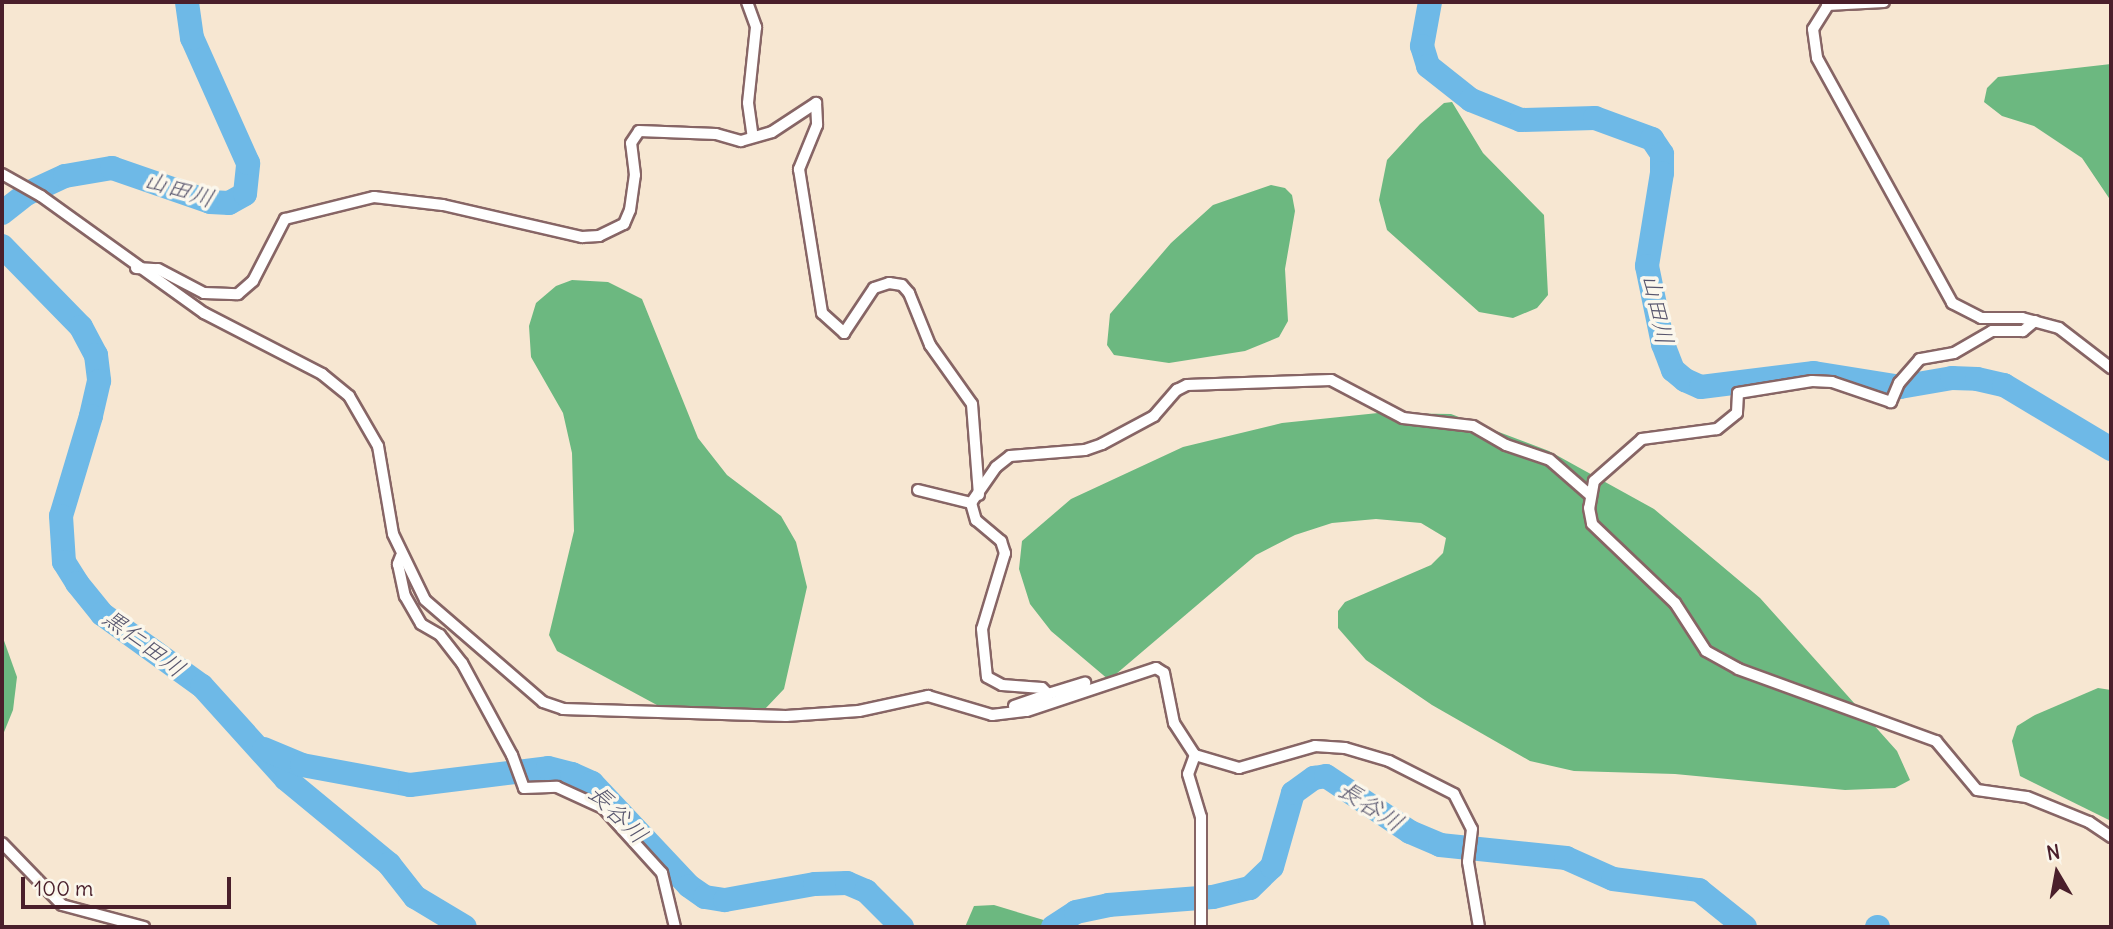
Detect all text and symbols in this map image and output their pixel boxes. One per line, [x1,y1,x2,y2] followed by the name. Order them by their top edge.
[140,165,218,213] water label: 山田川
[1636,271,1680,347] water label: 山田川
[97,603,191,683] water label: 黒仁田川
[1333,774,1409,838] water label: 長谷川
[582,778,654,850] water label: 長谷川
[2022,838,2092,908] north arrow
[2045,839,2062,865] text: N
[24,862,234,906] scale bar
[34,875,93,902] text: 100 m

